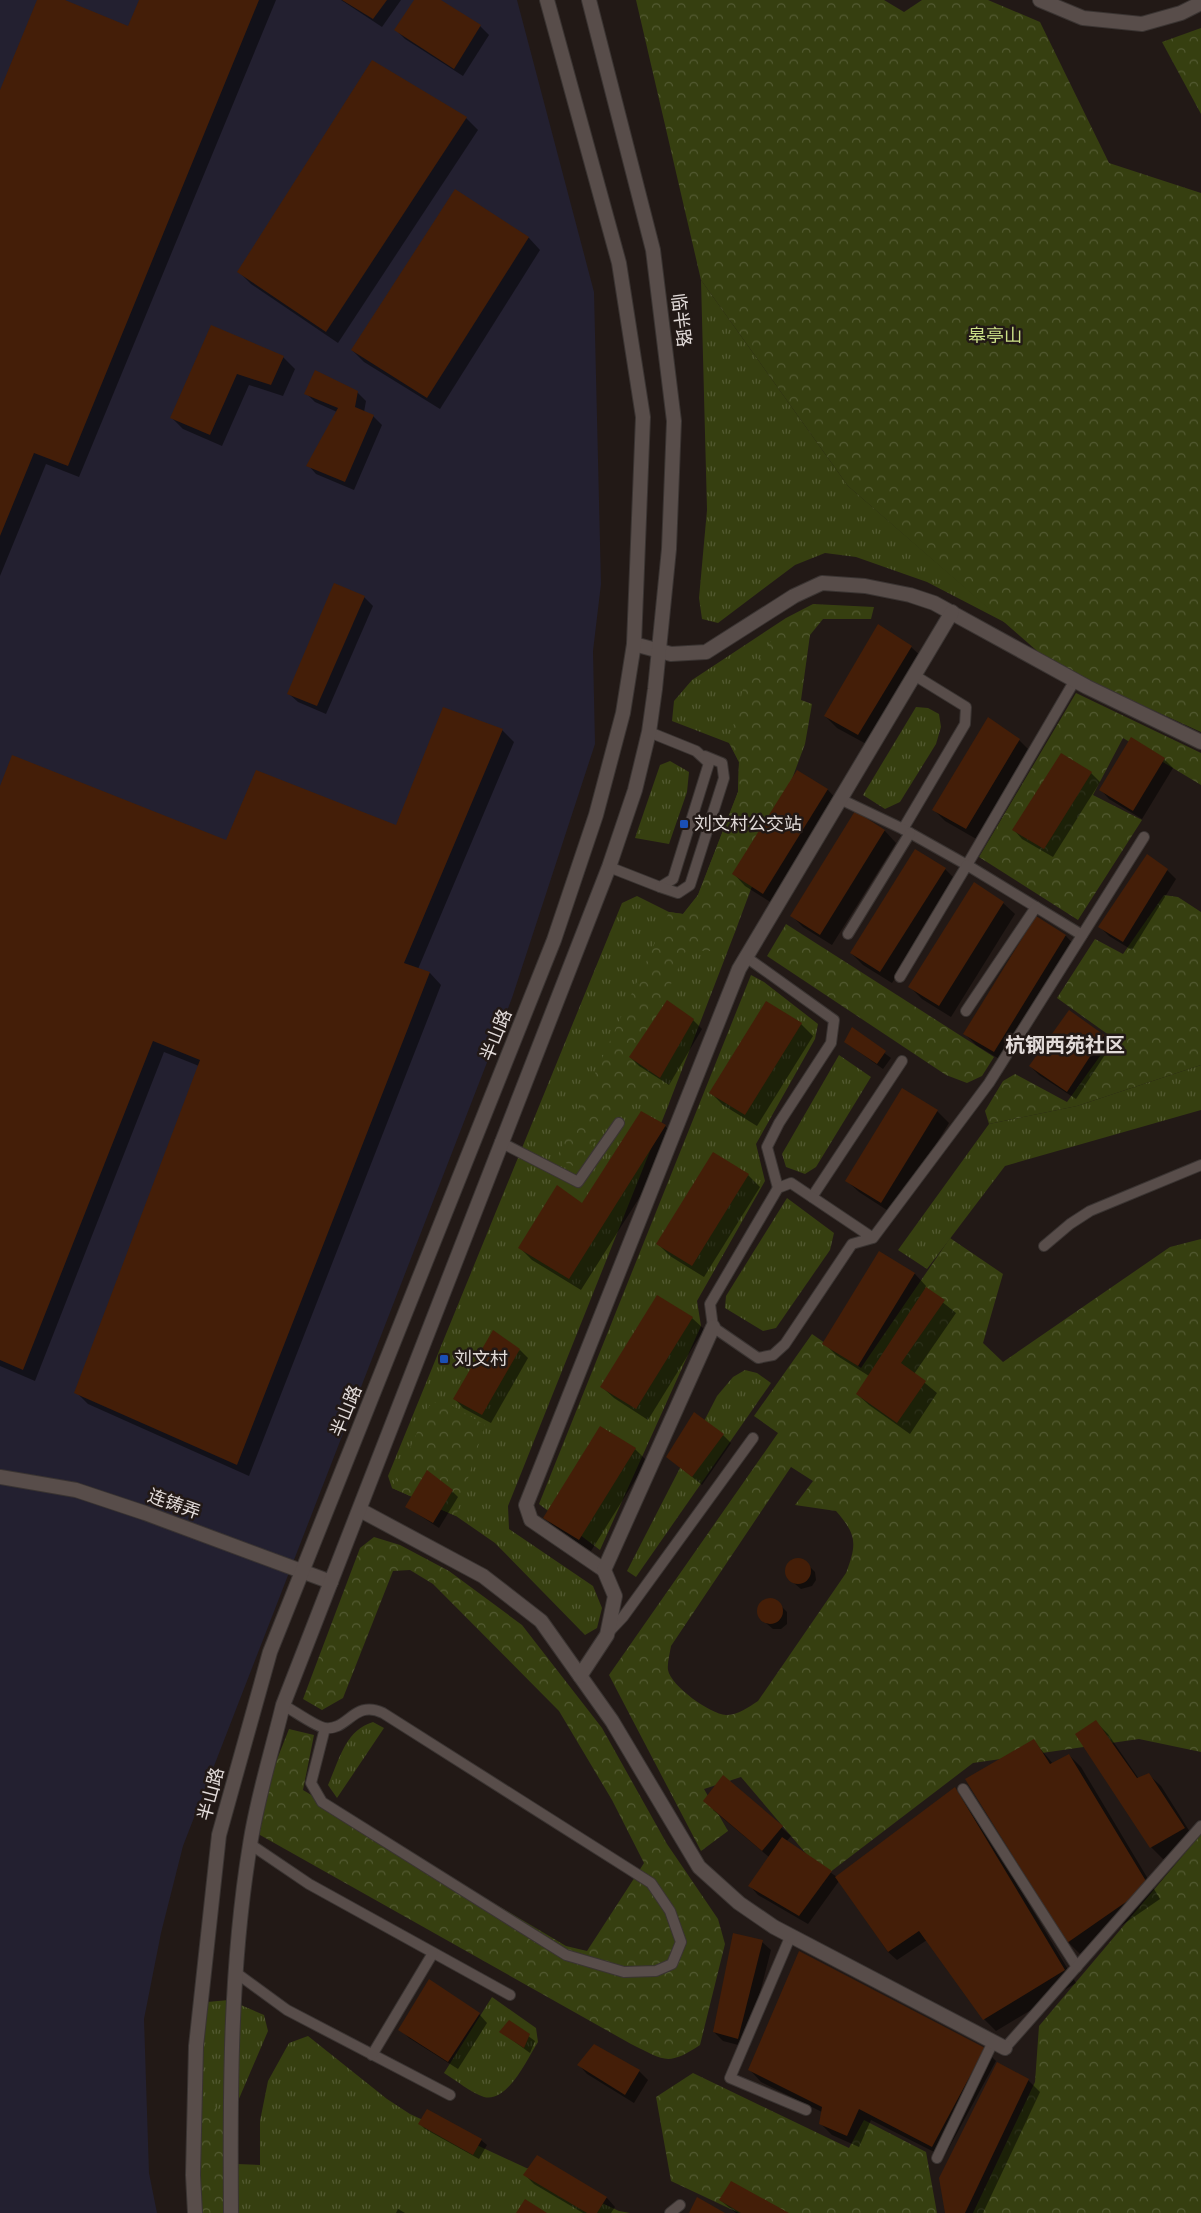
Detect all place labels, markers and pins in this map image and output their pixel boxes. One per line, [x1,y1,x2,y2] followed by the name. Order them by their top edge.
[694,812,802,835] place label: 刘文村公交站
[678,818,690,830] marker: 刘文村公交站
[454,1347,508,1370] place label: 刘文村
[438,1353,450,1365] marker: 刘文村

